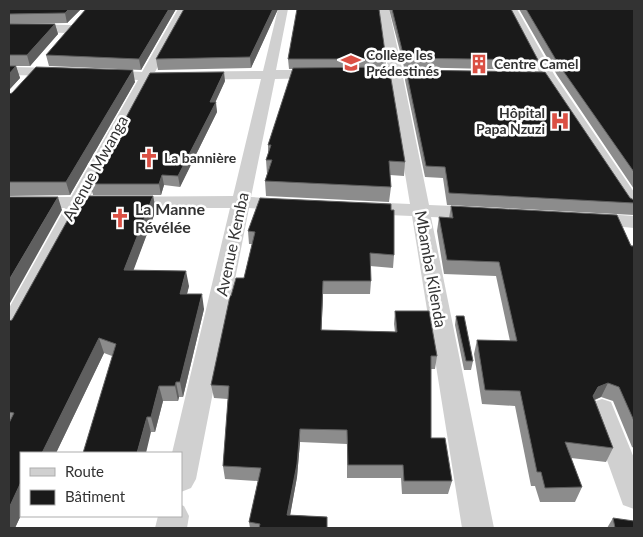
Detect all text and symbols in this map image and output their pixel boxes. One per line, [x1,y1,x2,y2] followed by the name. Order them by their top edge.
[366,46,439,79] place label: Collège les Prédestinés
[340,52,362,74] school or university icon: Collège les Prédestinés
[468,53,490,75] building icon: Centre Camel
[494,55,579,72] place label: Centre Camel
[476,104,545,137] place label: Hôpital Papa Nzuzi
[549,110,571,132] hospital icon: Hôpital Papa Nzuzi
[58,112,131,224] street label: Avenue Mwanga
[138,147,160,169] church icon: La bannière
[164,149,237,166] place label: La bannière
[211,190,252,298] street label: Avenue Kemba
[135,199,205,236] place label: La Manne Révélée
[109,207,131,229] church icon: La Manne Révélée
[412,209,451,329] street label: Mbamba Kilenda
[20,452,182,517] legend
[65,462,104,480] text: Route
[65,487,126,505] text: Bâtiment

